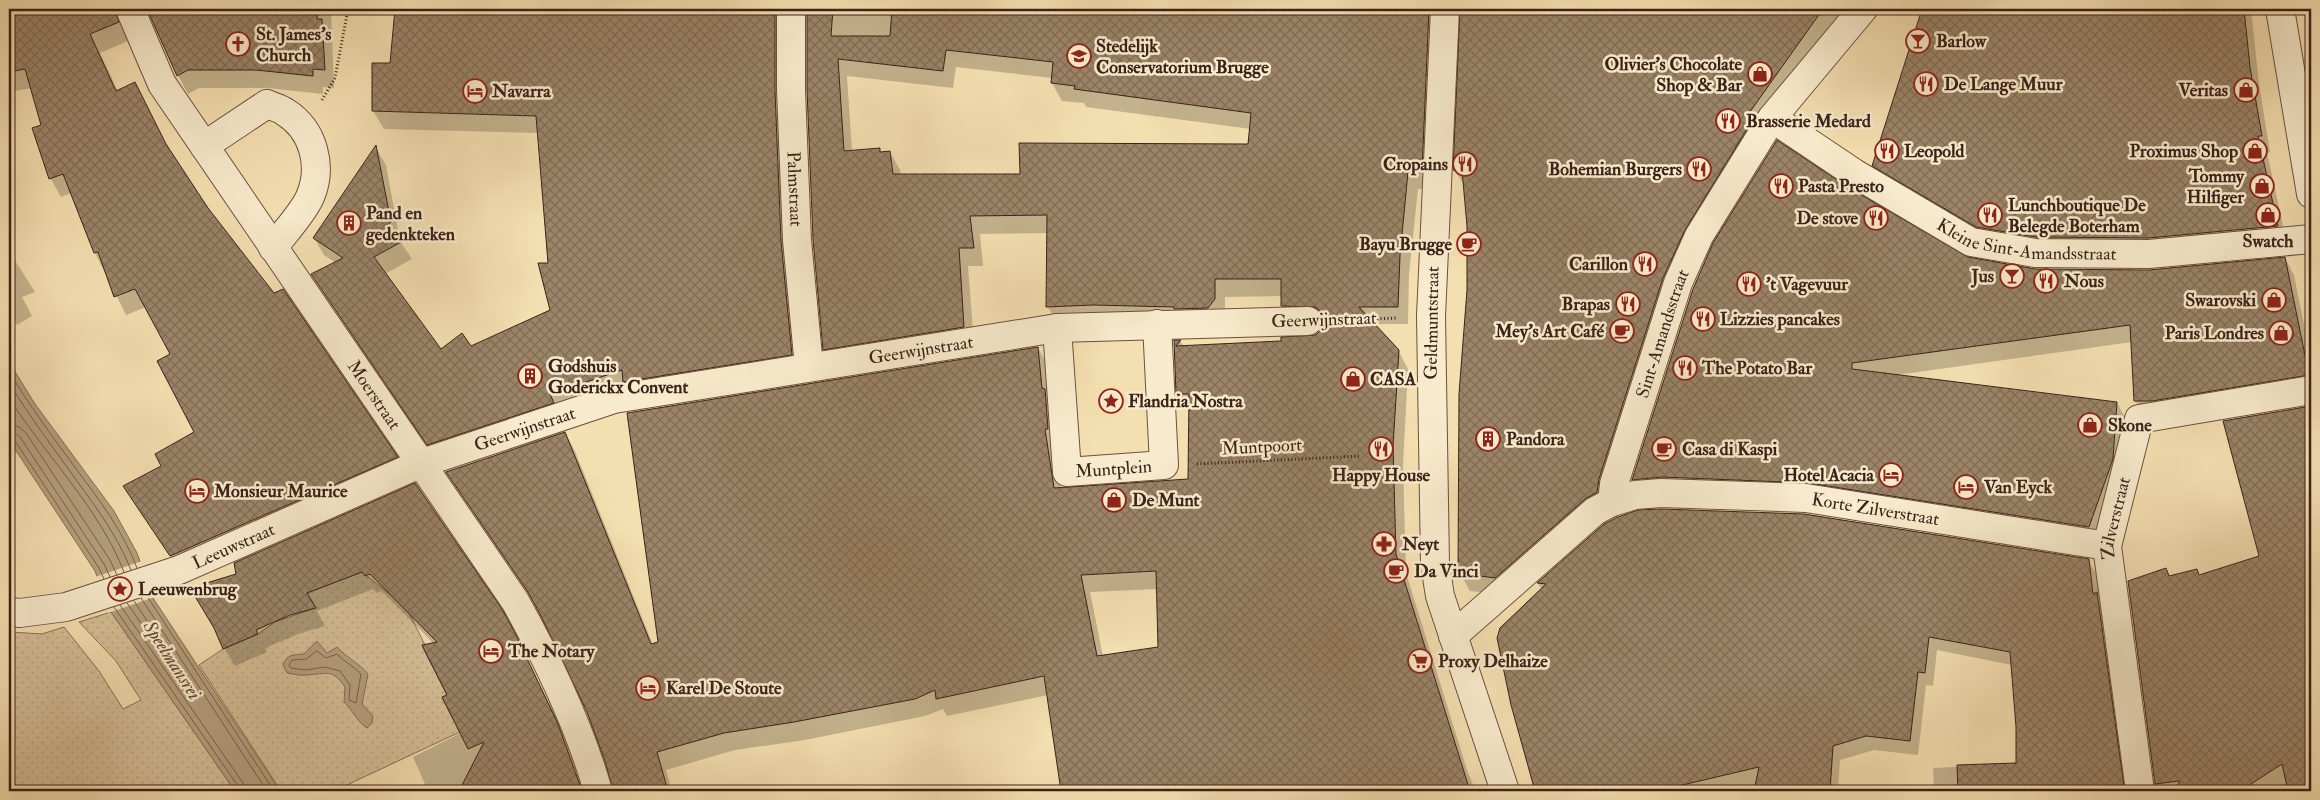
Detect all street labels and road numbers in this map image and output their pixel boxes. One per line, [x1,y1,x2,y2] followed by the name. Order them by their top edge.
[782,151,808,227] street label: Palmstraat
[1933,213,2117,265] street label: Kleine Sint-Amandsstraat
[1631,265,1694,401] street label: Sint-Amandsstraat
[1420,266,1444,380] street label: Geldmuntstraat
[1271,307,1377,333] street label: Geerwijnstraat
[867,330,975,370] street label: Geerwijnstraat
[342,356,406,434] street label: Moerstraat
[471,401,578,456] street label: Geerwijnstraat
[1221,433,1303,461] street label: Muntpoort
[1074,454,1153,483] street label: Muntplein
[2096,474,2135,561] street label: Zilverstraat
[1810,488,1941,531] street label: Korte Zilverstraat
[189,518,279,574] street label: Leeuwstraat

